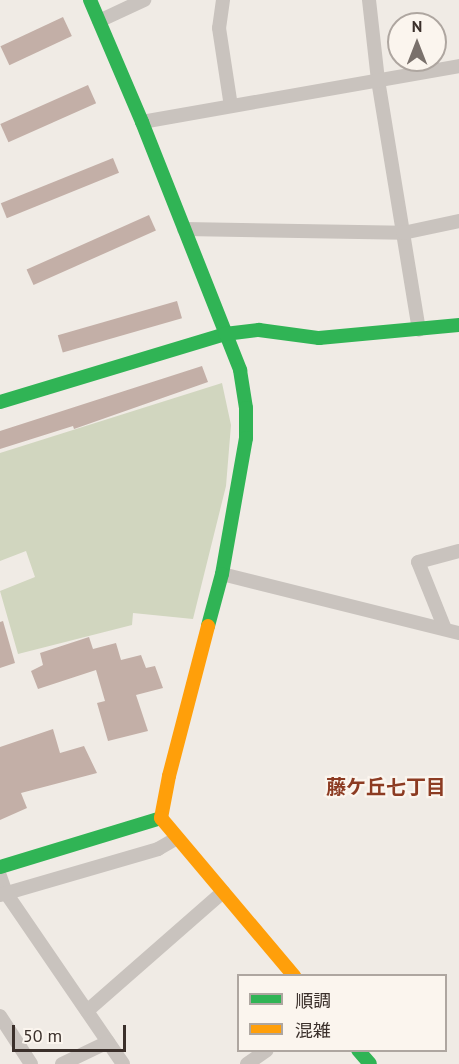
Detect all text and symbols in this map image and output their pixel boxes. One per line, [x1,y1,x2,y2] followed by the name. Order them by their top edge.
[387,12,447,72] north arrow
[412,16,422,36] text: N
[326,775,446,799] district label: 藤ケ丘七丁目
[237,974,447,1052] legend
[295,989,331,1012] text: 順調
[15,1013,129,1051] scale bar
[295,1019,331,1042] text: 混雑
[23,1024,62,1047] text: 50 m

